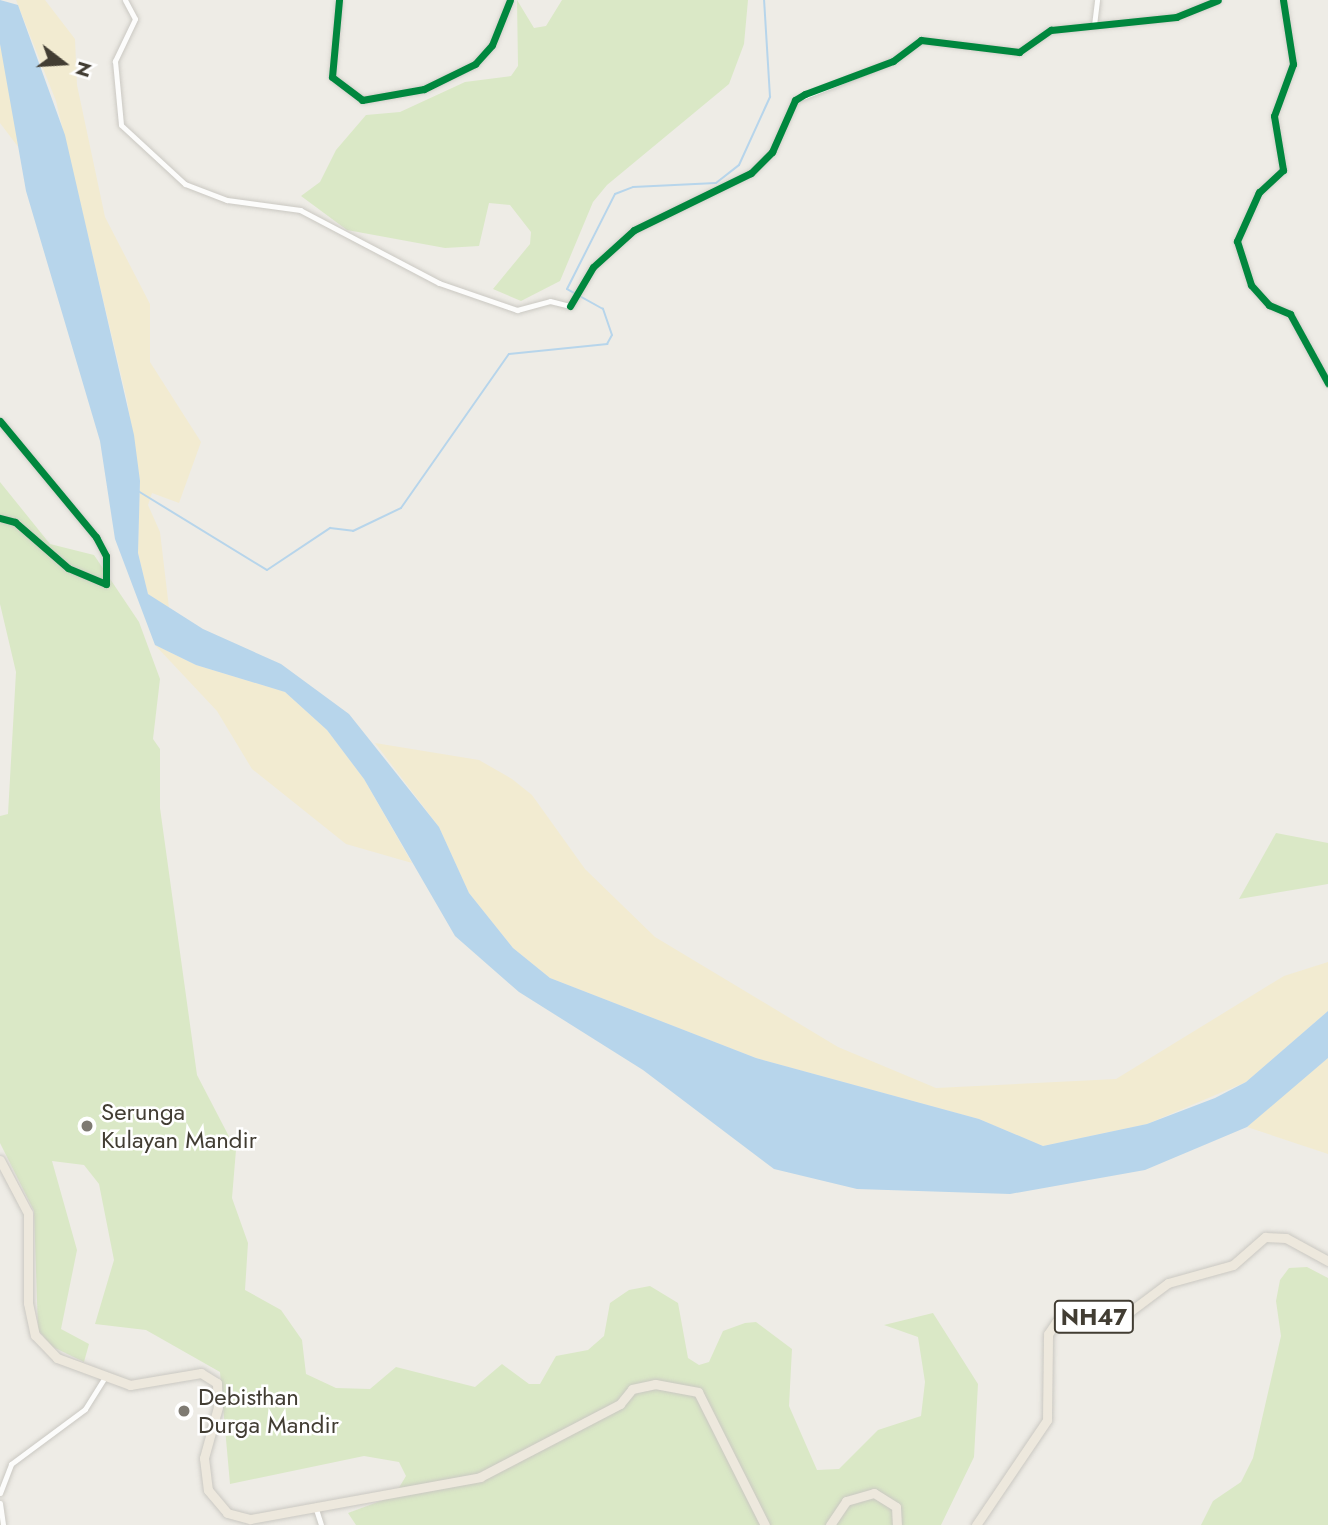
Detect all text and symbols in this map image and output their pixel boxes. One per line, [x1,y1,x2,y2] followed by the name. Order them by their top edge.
[28,28,98,98] north arrow
[68,58,99,80] text: N
[101,1098,257,1154] place label: Serunga Kulayan Mandir
[79,1118,95,1134] marker: Serunga Kulayan Mandir
[1054,1298,1134,1336] road number: NH47
[198,1383,339,1439] place label: Debisthan Durga Mandir
[176,1403,192,1419] marker: Debisthan Durga Mandir

